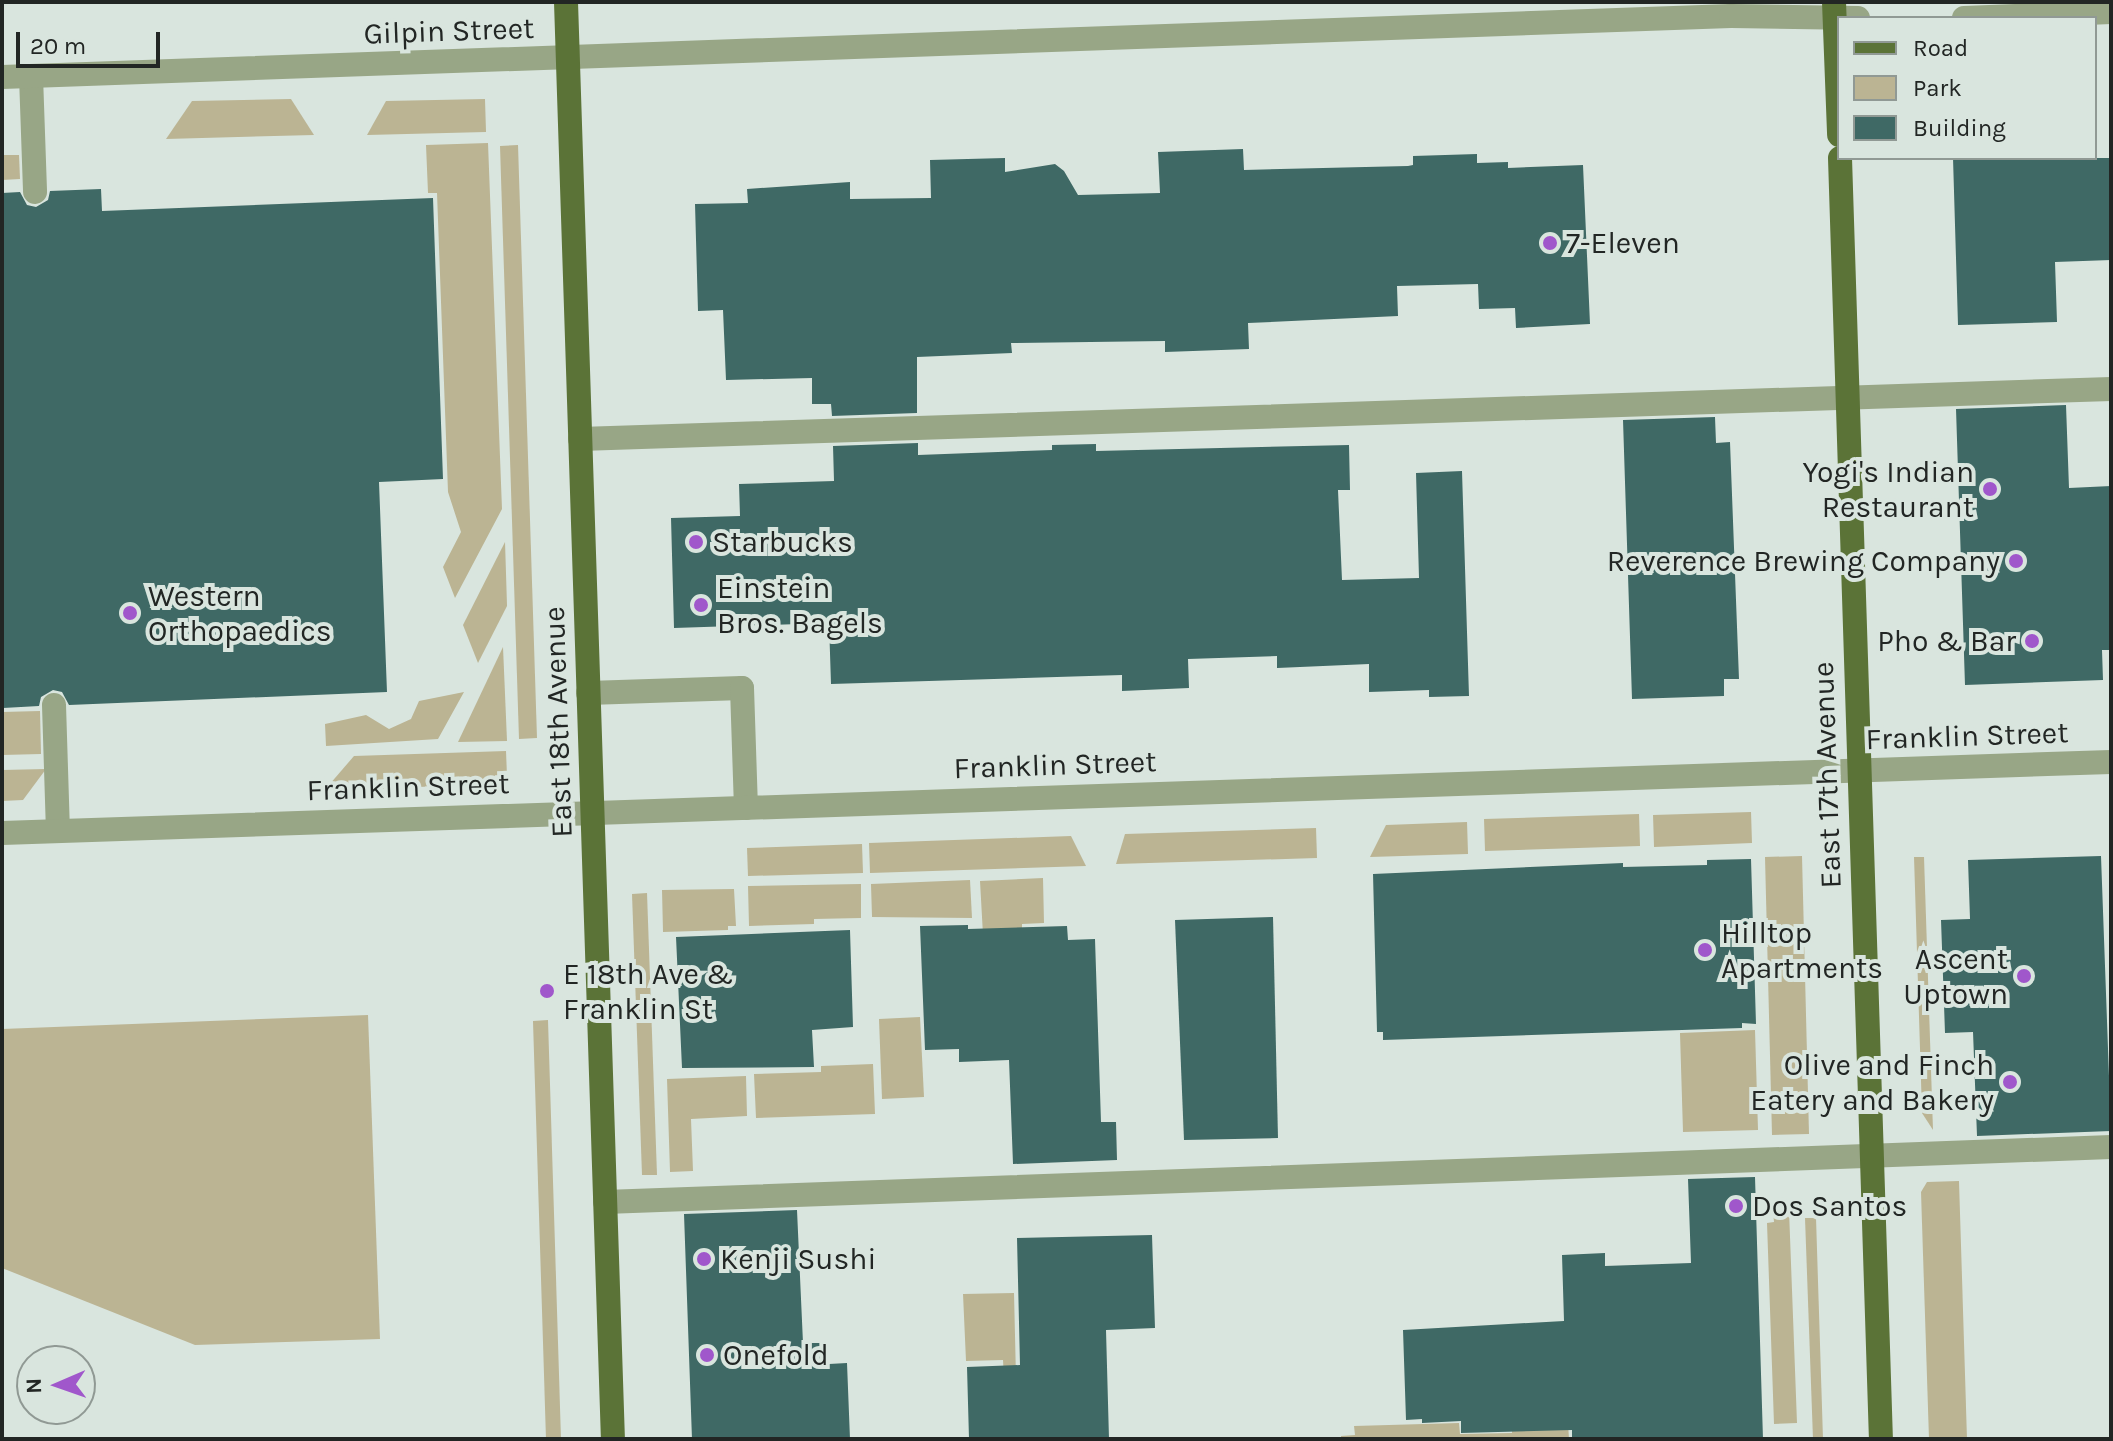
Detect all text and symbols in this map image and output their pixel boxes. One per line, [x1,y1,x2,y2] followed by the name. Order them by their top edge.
[363,10,535,52] street label: Gilpin Street
[20,16,164,66] scale bar
[1837,16,2097,160] legend
[30,32,86,60] text: 20 m
[1913,34,1968,62] text: Road
[1913,74,1962,102] text: Park
[1913,114,2006,142] text: Building
[1566,225,1680,261] place label: 7-Eleven
[1541,234,1559,252] marker: 7-Eleven
[1802,454,1974,524] place label: Yogi's Indian Restaurant
[1981,480,1999,498] marker: Yogi's Indian Restaurant
[712,524,853,560] place label: Starbucks
[687,533,705,551] marker: Starbucks
[1607,543,2000,579] place label: Reverence Brewing Company
[2007,552,2025,570] marker: Reverence Brewing Company
[717,570,883,640] place label: Einstein Bros. Bagels
[148,578,331,648] place label: Western Orthopaedics
[692,596,710,614] marker: Einstein Bros. Bagels
[119,602,141,624] marker: Western Orthopaedics
[536,606,580,838] street label: East 18th Avenue
[1877,623,2016,659] place label: Pho & Bar
[2023,632,2041,650] marker: Pho & Bar
[1805,661,1849,889] street label: East 17th Avenue
[1865,714,2069,758] street label: Franklin Street
[953,743,1157,787] street label: Franklin Street
[306,765,510,809] street label: Franklin Street
[1721,915,1883,986] place label: Hilltop Apartments
[1696,941,1714,959] marker: Hilltop Apartments
[1903,941,2008,1012] place label: Ascent Uptown
[563,956,733,1026] place label: E 18th Ave & Franklin St
[2015,967,2033,985] marker: Ascent Uptown
[538,982,556,1000] marker: E 18th Ave & Franklin St
[1750,1047,1994,1118] place label: Olive and Finch Eatery and Bakery
[2001,1073,2019,1091] marker: Olive and Finch Eatery and Bakery
[1752,1188,1907,1224] place label: Dos Santos
[1727,1197,1745,1215] marker: Dos Santos
[720,1241,876,1277] place label: Kenji Sushi
[695,1250,713,1268] marker: Kenji Sushi
[723,1337,829,1373] place label: Onefold
[16,1345,96,1425] north arrow
[698,1346,716,1364] marker: Onefold
[21,1377,47,1394] text: N

